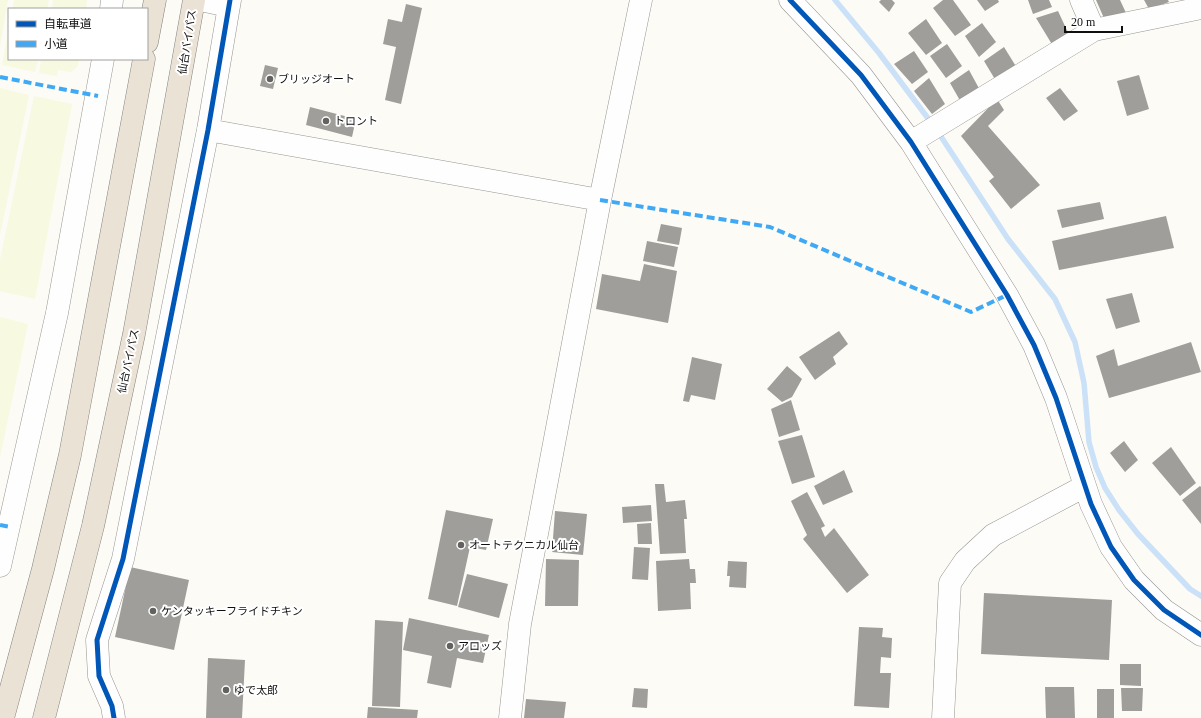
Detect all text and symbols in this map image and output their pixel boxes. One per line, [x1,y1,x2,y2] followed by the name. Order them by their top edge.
[8,8,148,60] legend
[1065,8,1122,34] scale bar
[176,9,198,75] street label: 仙台バイパス
[1071,15,1096,29] text: 20 m
[44,17,92,31] text: 自転車道
[44,37,68,51] text: 小道
[278,73,355,85] place label: ブリッジオート
[265,74,275,84] marker: ブリッジオート
[334,115,378,127] place label: トロント
[321,116,331,126] marker: トロント
[115,328,141,394] street label: 仙台バイパス
[469,539,579,551] place label: オートテクニカル仙台
[456,540,466,550] marker: オートテクニカル仙台
[161,605,303,617] place label: ケンタッキーフライドチキン
[148,606,158,616] marker: ケンタッキーフライドチキン
[458,640,502,652] place label: アロッズ
[445,641,455,651] marker: アロッズ
[234,684,278,696] place label: ゆで太郎
[221,685,231,695] marker: ゆで太郎

